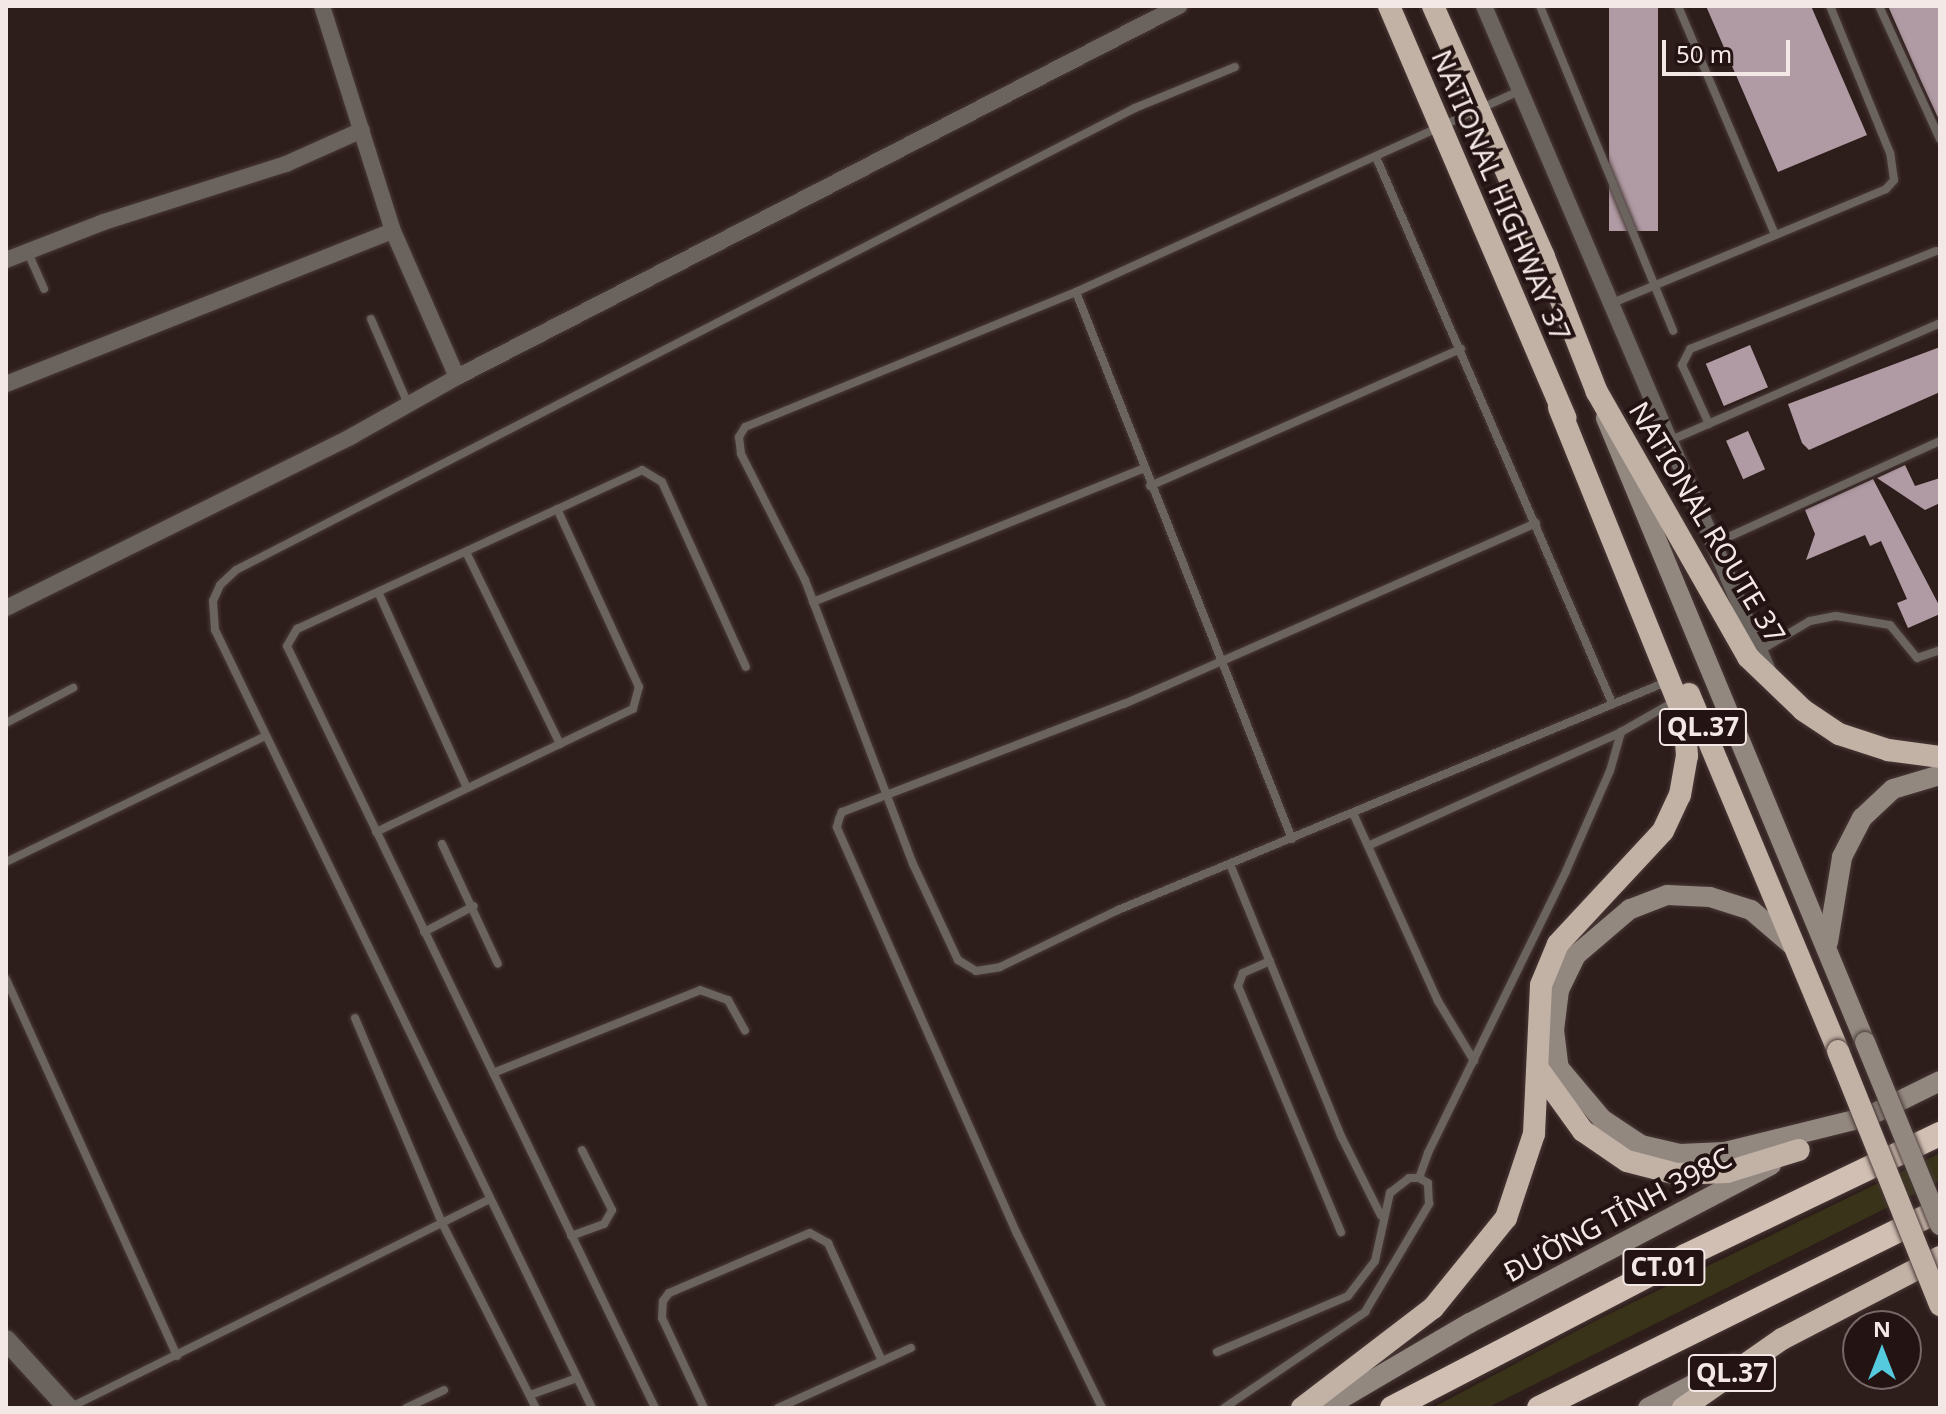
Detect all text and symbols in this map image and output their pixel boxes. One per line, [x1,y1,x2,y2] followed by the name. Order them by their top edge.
[1666,24,1794,74] scale bar
[1676,37,1732,70] text: 50 m
[1425,44,1579,346] street label: NATIONAL HIGHWAY 37
[1623,395,1793,649] street label: NATIONAL ROUTE 37
[1657,705,1749,749] road number: QL.37
[1497,1140,1737,1288] street label: ĐƯỜNG TỈNH 398C
[1622,1245,1706,1289] road number: CT.01
[1842,1310,1922,1390] north arrow
[1873,1313,1891,1343] text: N
[1686,1351,1778,1395] road number: QL.37

